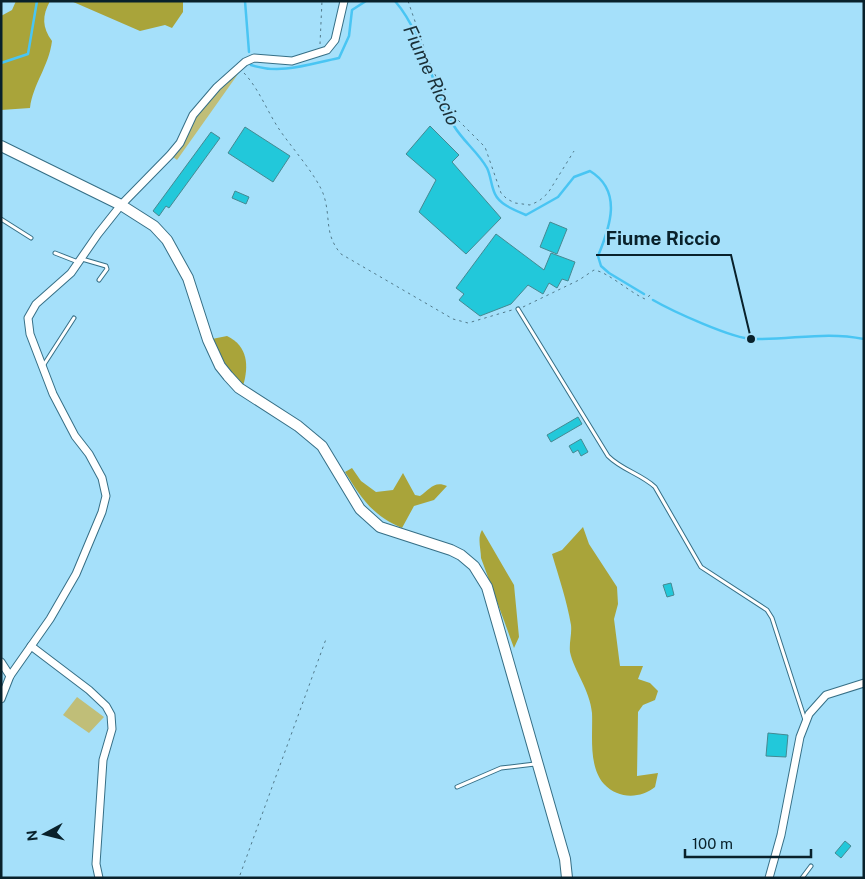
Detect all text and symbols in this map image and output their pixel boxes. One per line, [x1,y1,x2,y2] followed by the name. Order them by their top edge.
[399,21,465,129] water label: Fiume Riccio
[596,221,731,255] callout: Fiume Riccio
[605,227,721,249] text: Fiume Riccio
[20,809,70,859] north arrow
[685,826,811,858] scale bar
[23,829,41,842] text: N
[692,835,733,852] text: 100 m

